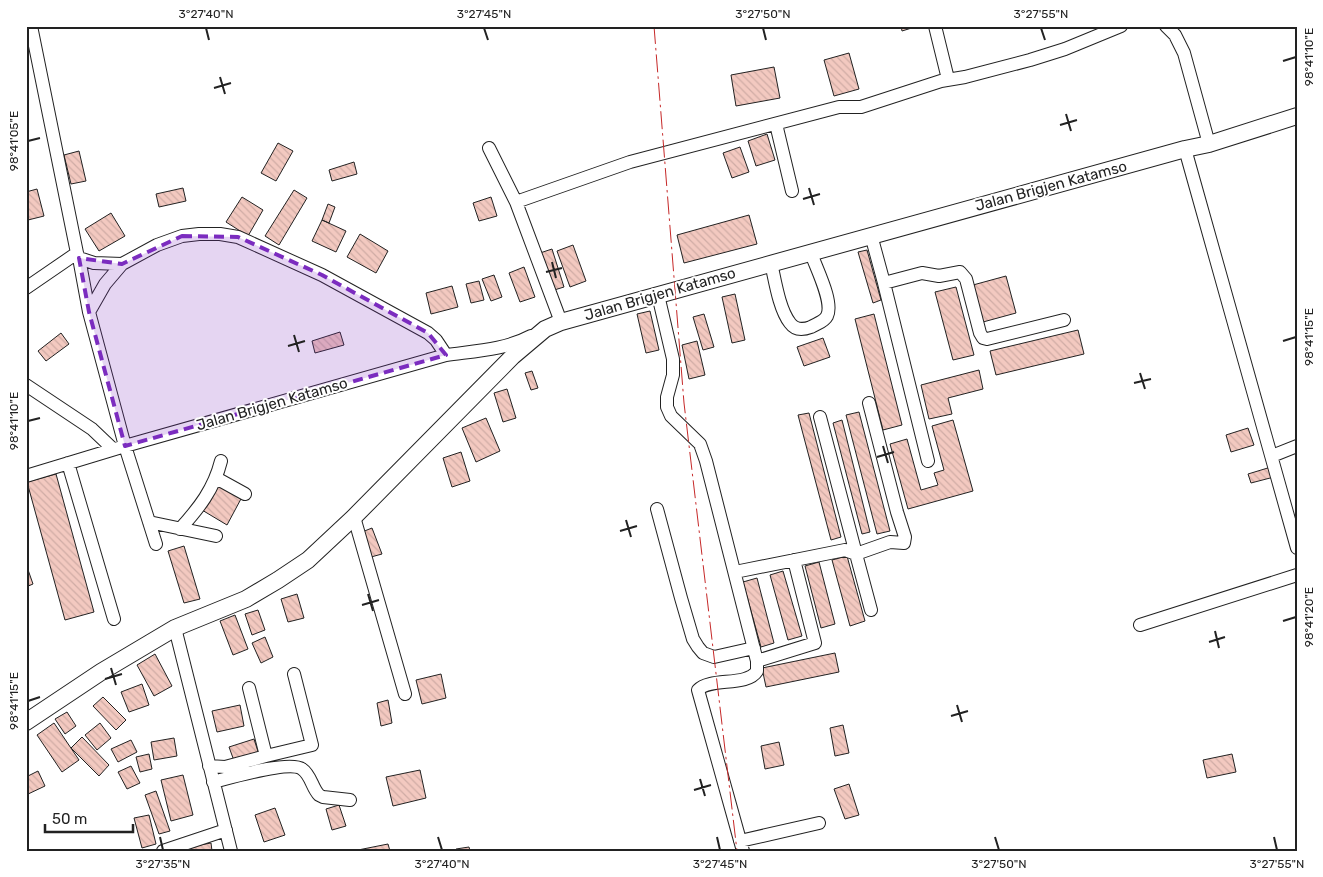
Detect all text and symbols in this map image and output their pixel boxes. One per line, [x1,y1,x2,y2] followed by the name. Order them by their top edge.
[179,7,233,21] text: 3°27'40"N
[457,7,511,21] text: 3°27'45"N
[735,7,791,21] text: 3°27'50"N
[1014,7,1068,21] text: 3°27'55"N
[1302,28,1316,86] text: 98°41'10"E
[7,111,21,171] text: 98°41'05"E
[973,157,1129,215] street label: Jalan Brigjen Katamso
[582,264,738,324] street label: Jalan Brigjen Katamso
[1302,308,1316,366] text: 98°41'15"E
[194,374,350,434] street label: Jalan Brigjen Katamso
[7,392,21,450] text: 98°41'10"E
[1302,587,1316,647] text: 98°41'20"E
[7,672,21,730] text: 98°41'15"E
[45,802,132,834] scale bar
[52,810,87,828] text: 50 m
[136,857,190,871] text: 3°27'35"N
[415,857,469,871] text: 3°27'40"N
[693,857,747,871] text: 3°27'45"N
[971,857,1027,871] text: 3°27'50"N
[1250,857,1304,871] text: 3°27'55"N

